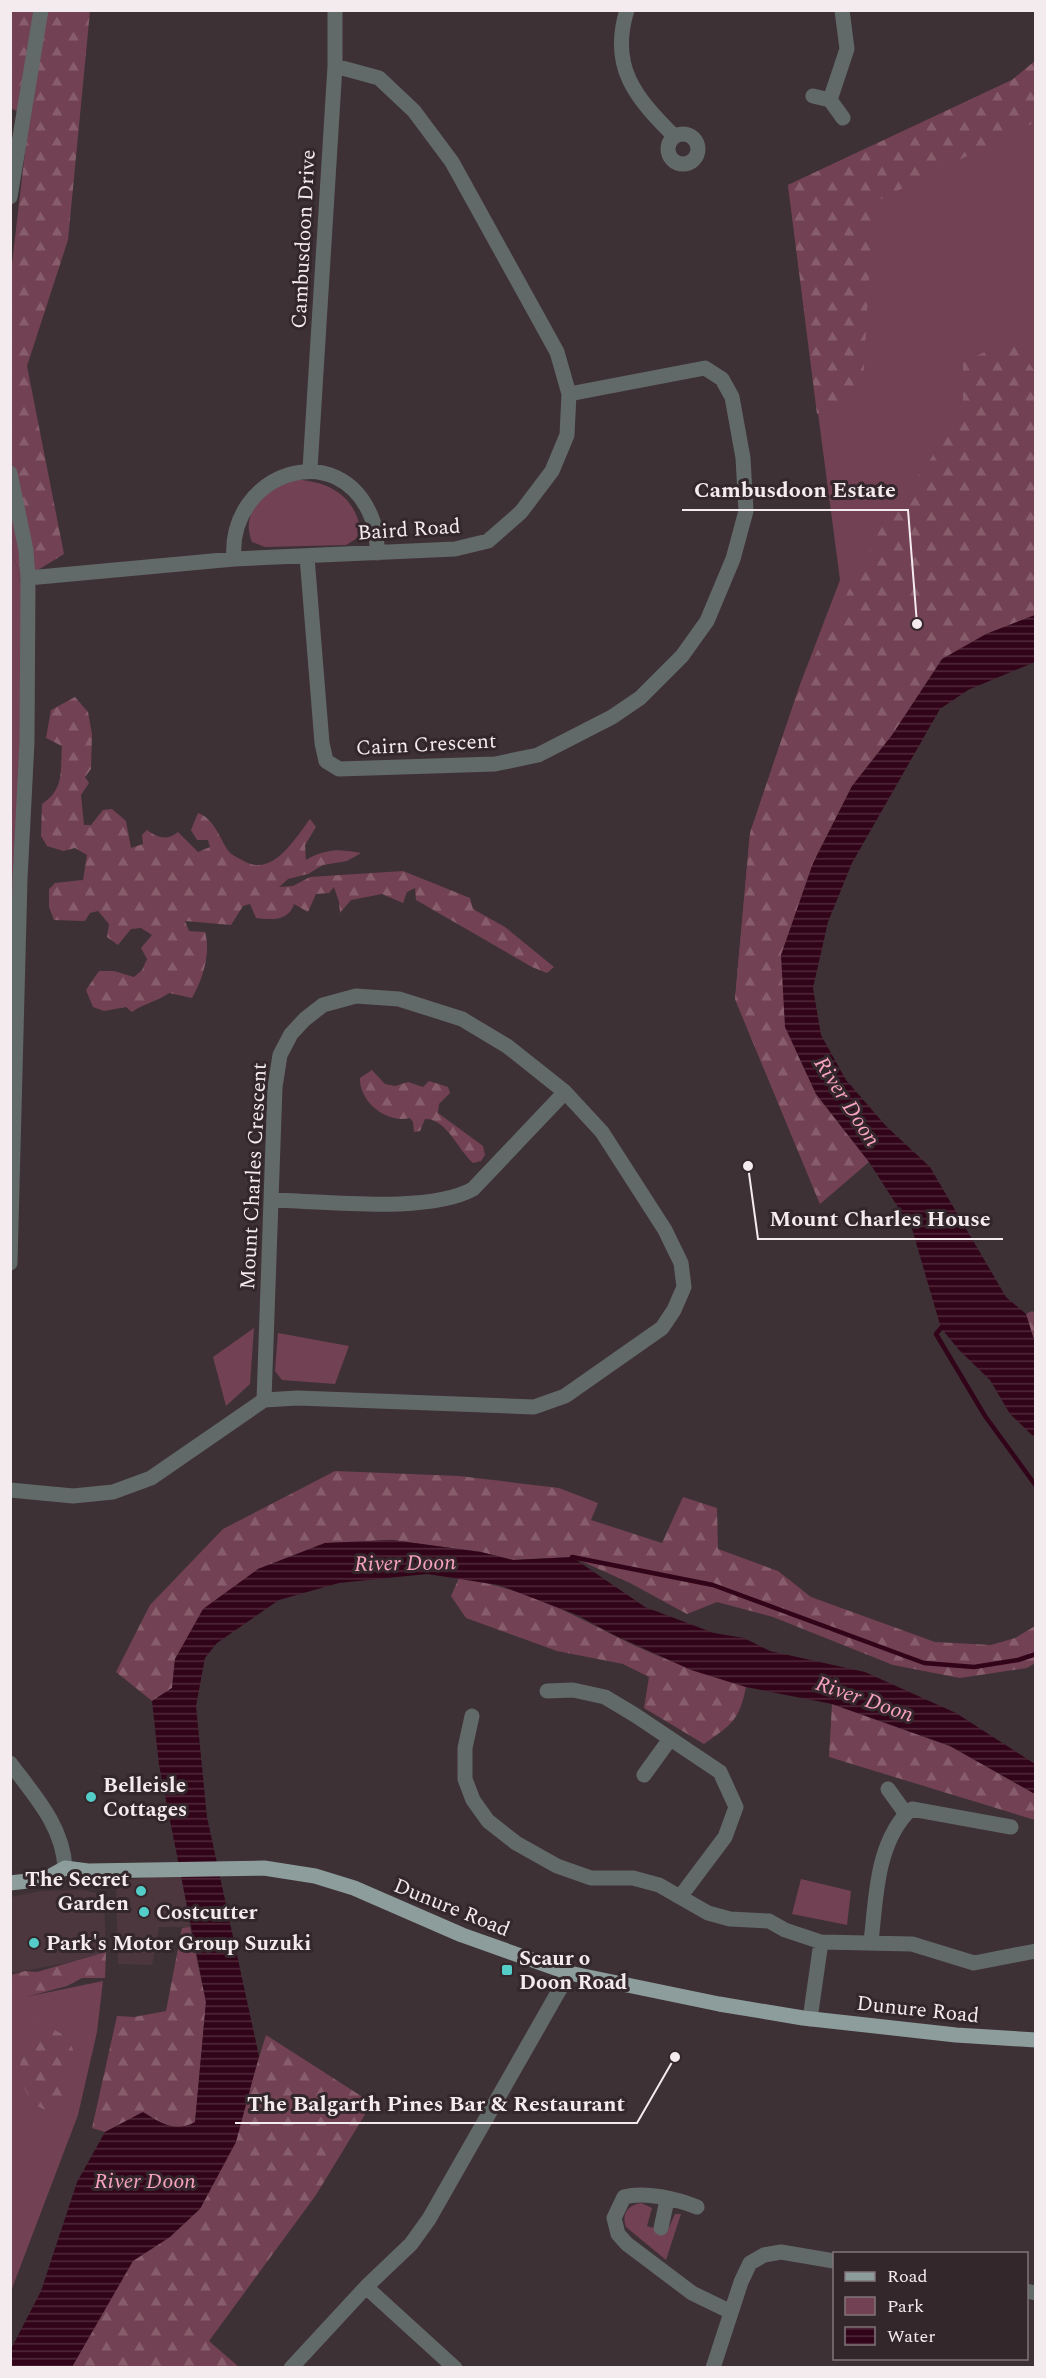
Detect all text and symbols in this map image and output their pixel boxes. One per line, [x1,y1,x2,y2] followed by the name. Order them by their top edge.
[283,149,325,329] street label: Cambusdoon Drive
[682,470,908,510] callout: Cambusdoon Estate
[694,474,896,507] text: Cambusdoon Estate
[356,510,462,550] street label: Baird Road
[355,725,497,765] street label: Cairn Crescent
[805,1050,889,1154] water label: River Doon
[232,1062,276,1290] street label: Mount Charles Crescent
[758,1199,1003,1239] callout: Mount Charles House
[769,1203,991,1236] text: Mount Charles House
[354,1546,457,1581] water label: River Doon
[811,1667,918,1732] water label: River Doon
[103,1770,187,1826] place label: Belleisle Cottages
[84,1790,98,1804] marker: Belleisle Cottages
[25,1864,129,1920] place label: The Secret Garden
[389,1870,515,1946] street label: Dunure Road
[134,1884,148,1898] marker: The Secret Garden
[156,1897,258,1929] place label: Costcutter
[137,1905,151,1919] marker: Costcutter
[46,1928,311,1960] place label: Park's Motor Group Suzuki
[27,1936,41,1950] marker: Park's Motor Group Suzuki
[519,1943,627,1999] place label: Scaur o Doon Road
[500,1963,514,1977] marker: Scaur o Doon Road
[855,1988,981,2032] street label: Dunure Road
[235,2083,637,2123] callout: The Balgarth Pines Bar & Restaurant
[247,2088,625,2121] text: The Balgarth Pines Bar & Restaurant
[94,2165,196,2198] water label: River Doon
[833,2252,1028,2360] legend
[887,2263,928,2290] text: Road
[887,2293,924,2320] text: Park
[887,2323,935,2350] text: Water

